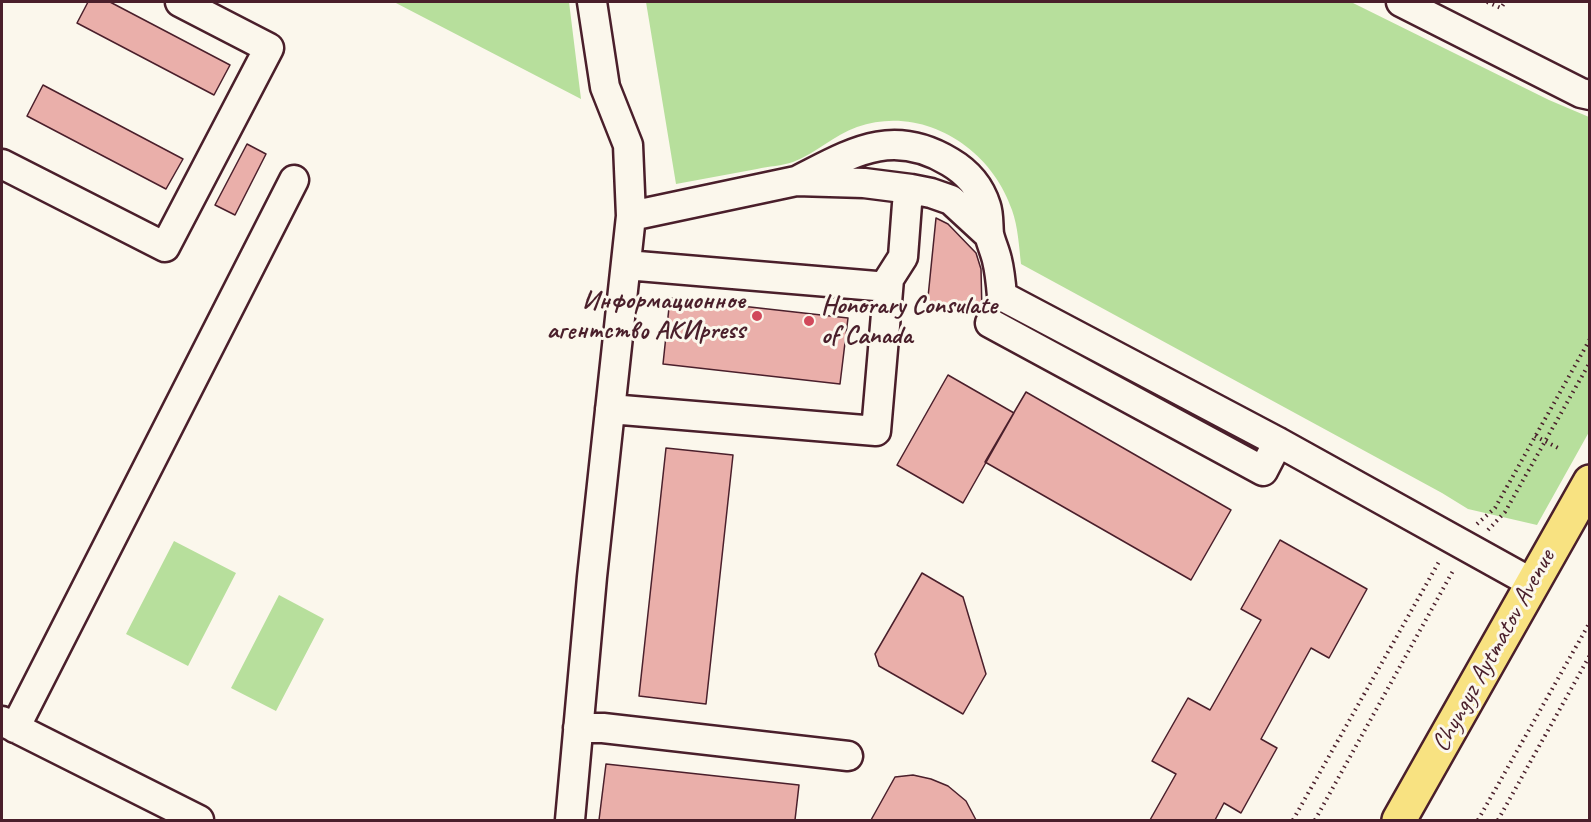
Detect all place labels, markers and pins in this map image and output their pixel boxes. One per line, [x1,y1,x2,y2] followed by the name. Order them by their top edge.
[546,285,745,346] place label: Информационное агентство АКИpress
[821,290,997,352] place label: Honorary Consulate of Canada
[750,309,764,323] marker: Информационное агентство АКИpress
[802,314,816,328] marker: Honorary Consulate of Canada

